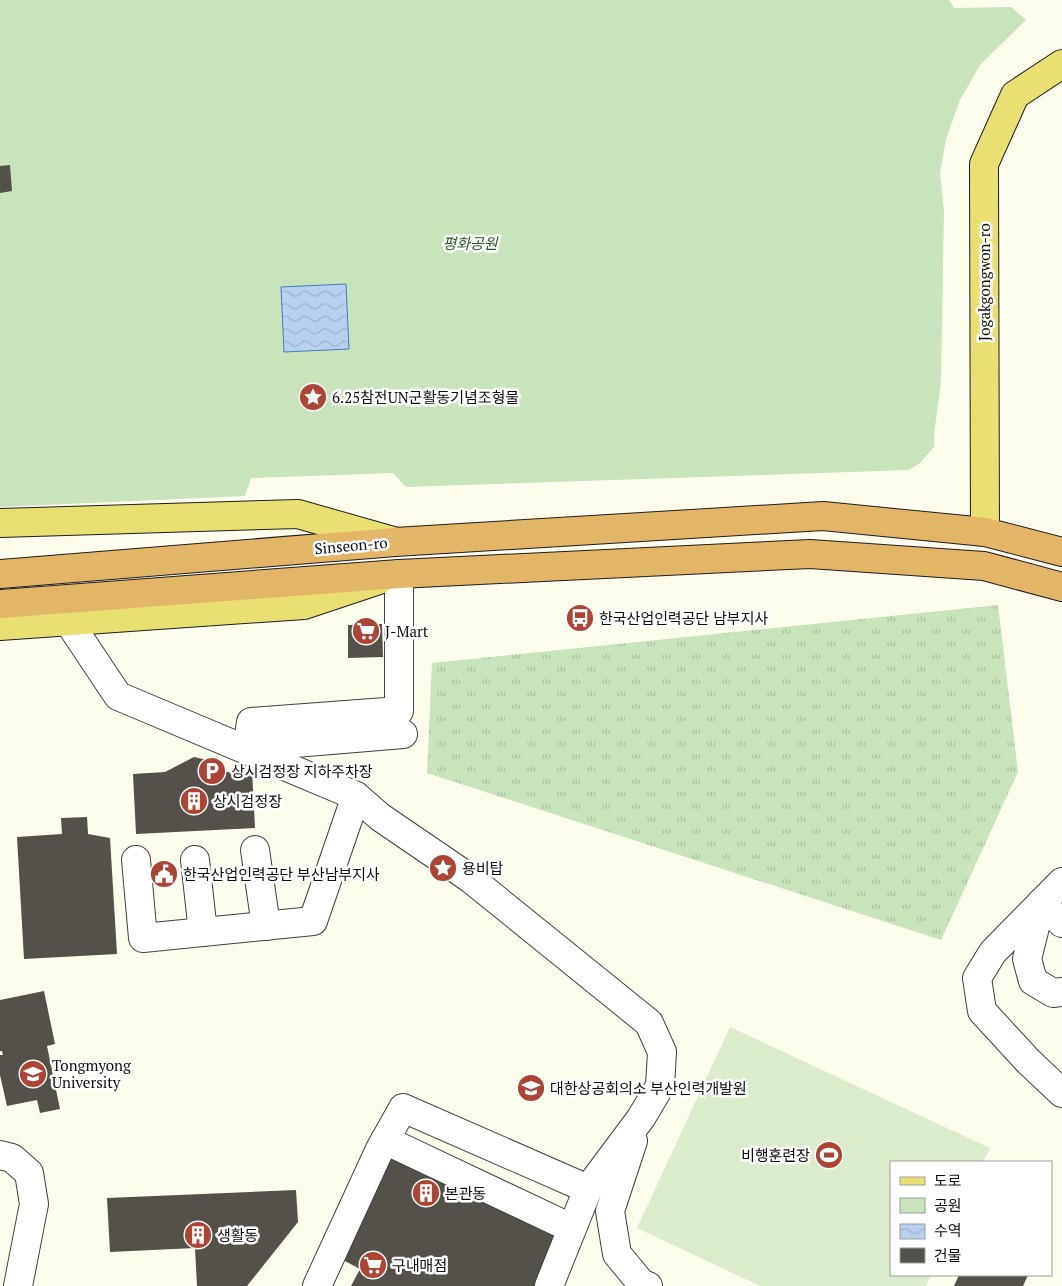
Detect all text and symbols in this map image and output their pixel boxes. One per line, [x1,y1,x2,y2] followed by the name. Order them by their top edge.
[974,223,994,341] street label: Jogakgongwon-ro
[442,233,499,253] park label: 평화공원
[298,382,328,412] place icon: 6.25참전UN군활동기념조형물
[332,387,519,407] place label: 6.25참전UN군활동기념조형물
[314,532,388,558] street label: Sinseon-ro
[565,603,595,633] bus stop icon: 한국산업인력공단 남부지사
[599,608,768,628] place label: 한국산업인력공단 남부지사
[351,616,381,646] supermarket icon: J-Mart
[385,621,429,641] place label: J-Mart
[197,756,227,786] parking icon: 상시검정장 지하주차장
[231,761,373,781] place label: 상시검정장 지하주차장
[179,786,209,816] building icon: 상시검정장
[213,791,282,811] place label: 상시검정장
[428,853,458,883] place icon: 용비탑
[462,858,504,878] place label: 용비탑
[149,859,179,889] public building icon: 한국산업인력공단 부산남부지사
[183,864,380,884] place label: 한국산업인력공단 부산남부지사
[52,1055,132,1092] place label: Tongmyong University
[18,1059,48,1089] school or university icon: Tongmyong University
[516,1073,546,1103] school or university icon: 대한상공회의소 부산인력개발원
[550,1078,747,1098] place label: 대한상공회의소 부산인력개발원
[814,1140,844,1170] sports icon: 비행훈련장
[741,1145,810,1165] place label: 비행훈련장
[890,1161,1052,1276] legend
[934,1170,962,1190] text: 도로
[411,1178,441,1208] building icon: 본관동
[445,1183,486,1203] place label: 본관동
[934,1195,962,1215] text: 공원
[183,1220,213,1250] building icon: 생활동
[934,1220,962,1240] text: 수역
[217,1225,258,1245] place label: 생활동
[934,1245,962,1265] text: 건물
[358,1250,388,1280] supermarket icon: 구내매점
[392,1255,447,1275] place label: 구내매점

